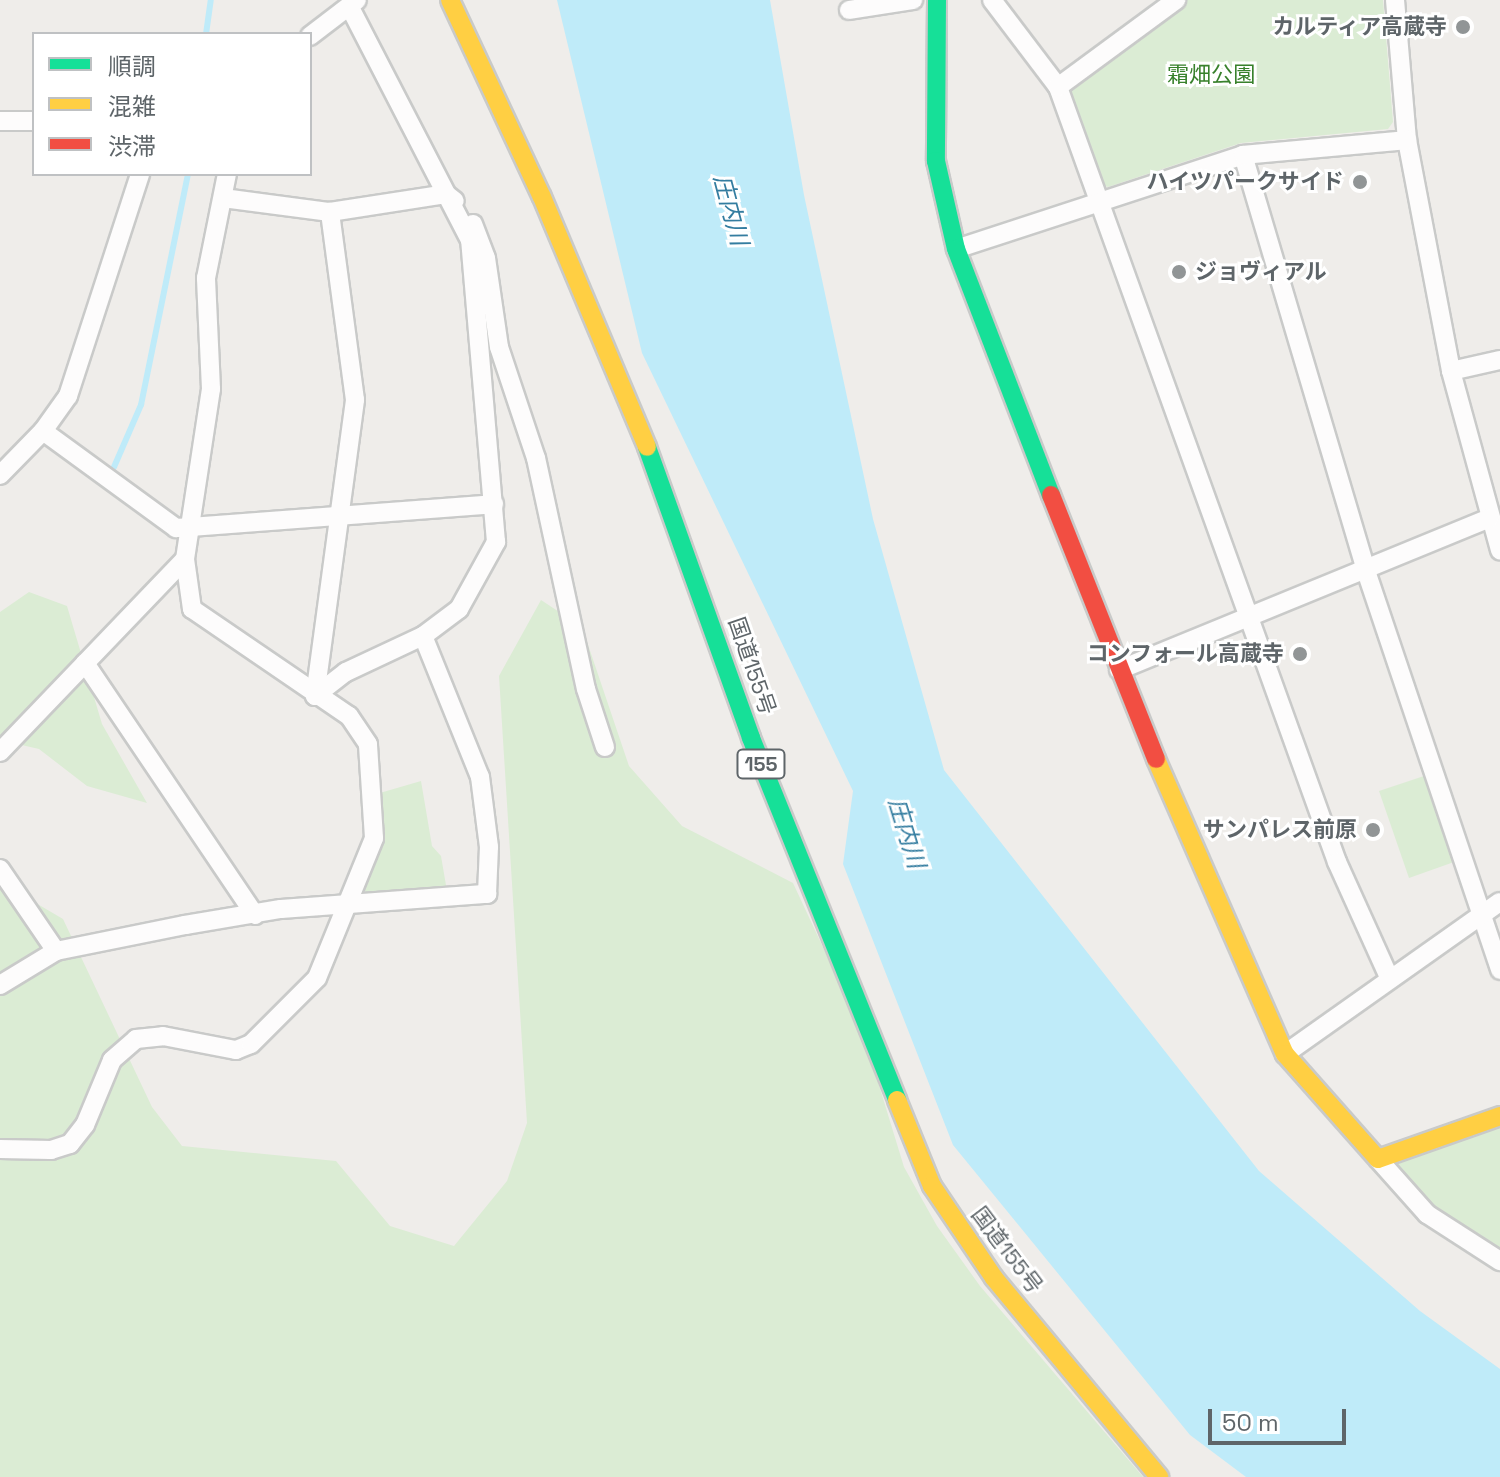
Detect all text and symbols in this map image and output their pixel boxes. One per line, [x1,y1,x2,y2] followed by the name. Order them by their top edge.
[1271,14,1447,40] place label: カルティア高蔵寺
[1454,18,1472,36] marker: カルティア高蔵寺
[32,32,312,176] legend
[108,51,156,82] text: 順調
[1167,62,1255,88] park label: 霜畑公園
[108,91,156,122] text: 混雑
[108,131,156,162] text: 渋滞
[1146,169,1344,195] place label: ハイツパークサイド
[708,171,754,249] water label: 庄内川
[1351,173,1369,191] marker: ハイツパークサイド
[1195,259,1327,285] place label: ジョヴィアル
[1170,263,1188,281] marker: ジョヴィアル
[723,614,781,718] street label: 国道155号
[1086,641,1284,667] place label: コンフォール高蔵寺
[1291,645,1309,663] marker: コンフォール高蔵寺
[735,748,787,780] road number: 155
[883,794,931,872] water label: 庄内川
[1203,817,1357,843] place label: サンパレス前原
[1364,821,1382,839] marker: サンパレス前原
[966,1202,1048,1298] street label: 国道155号
[1212,1393,1350,1443] scale bar
[1222,1407,1279,1438] text: 50 m

